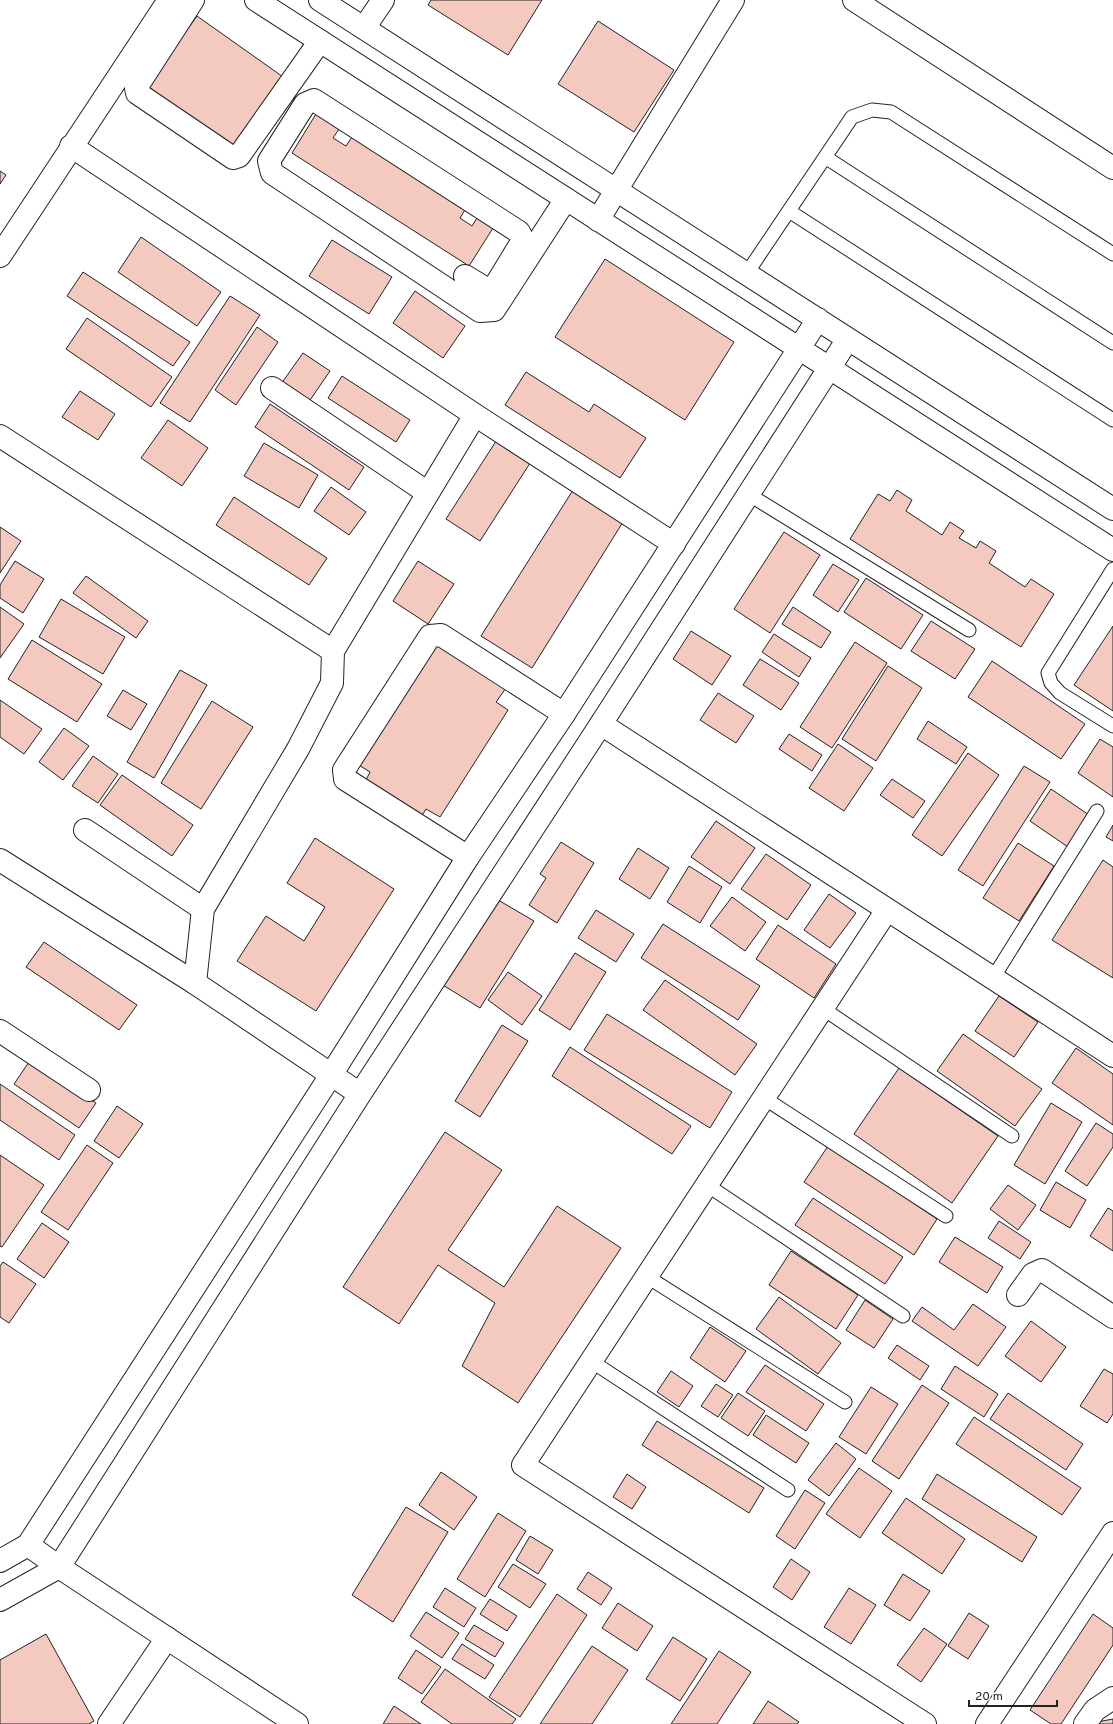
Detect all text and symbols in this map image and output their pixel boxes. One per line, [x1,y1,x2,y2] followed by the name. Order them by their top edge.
[969,1682,1057,1708] scale bar
[975,1689,1003,1705] text: 20 m

